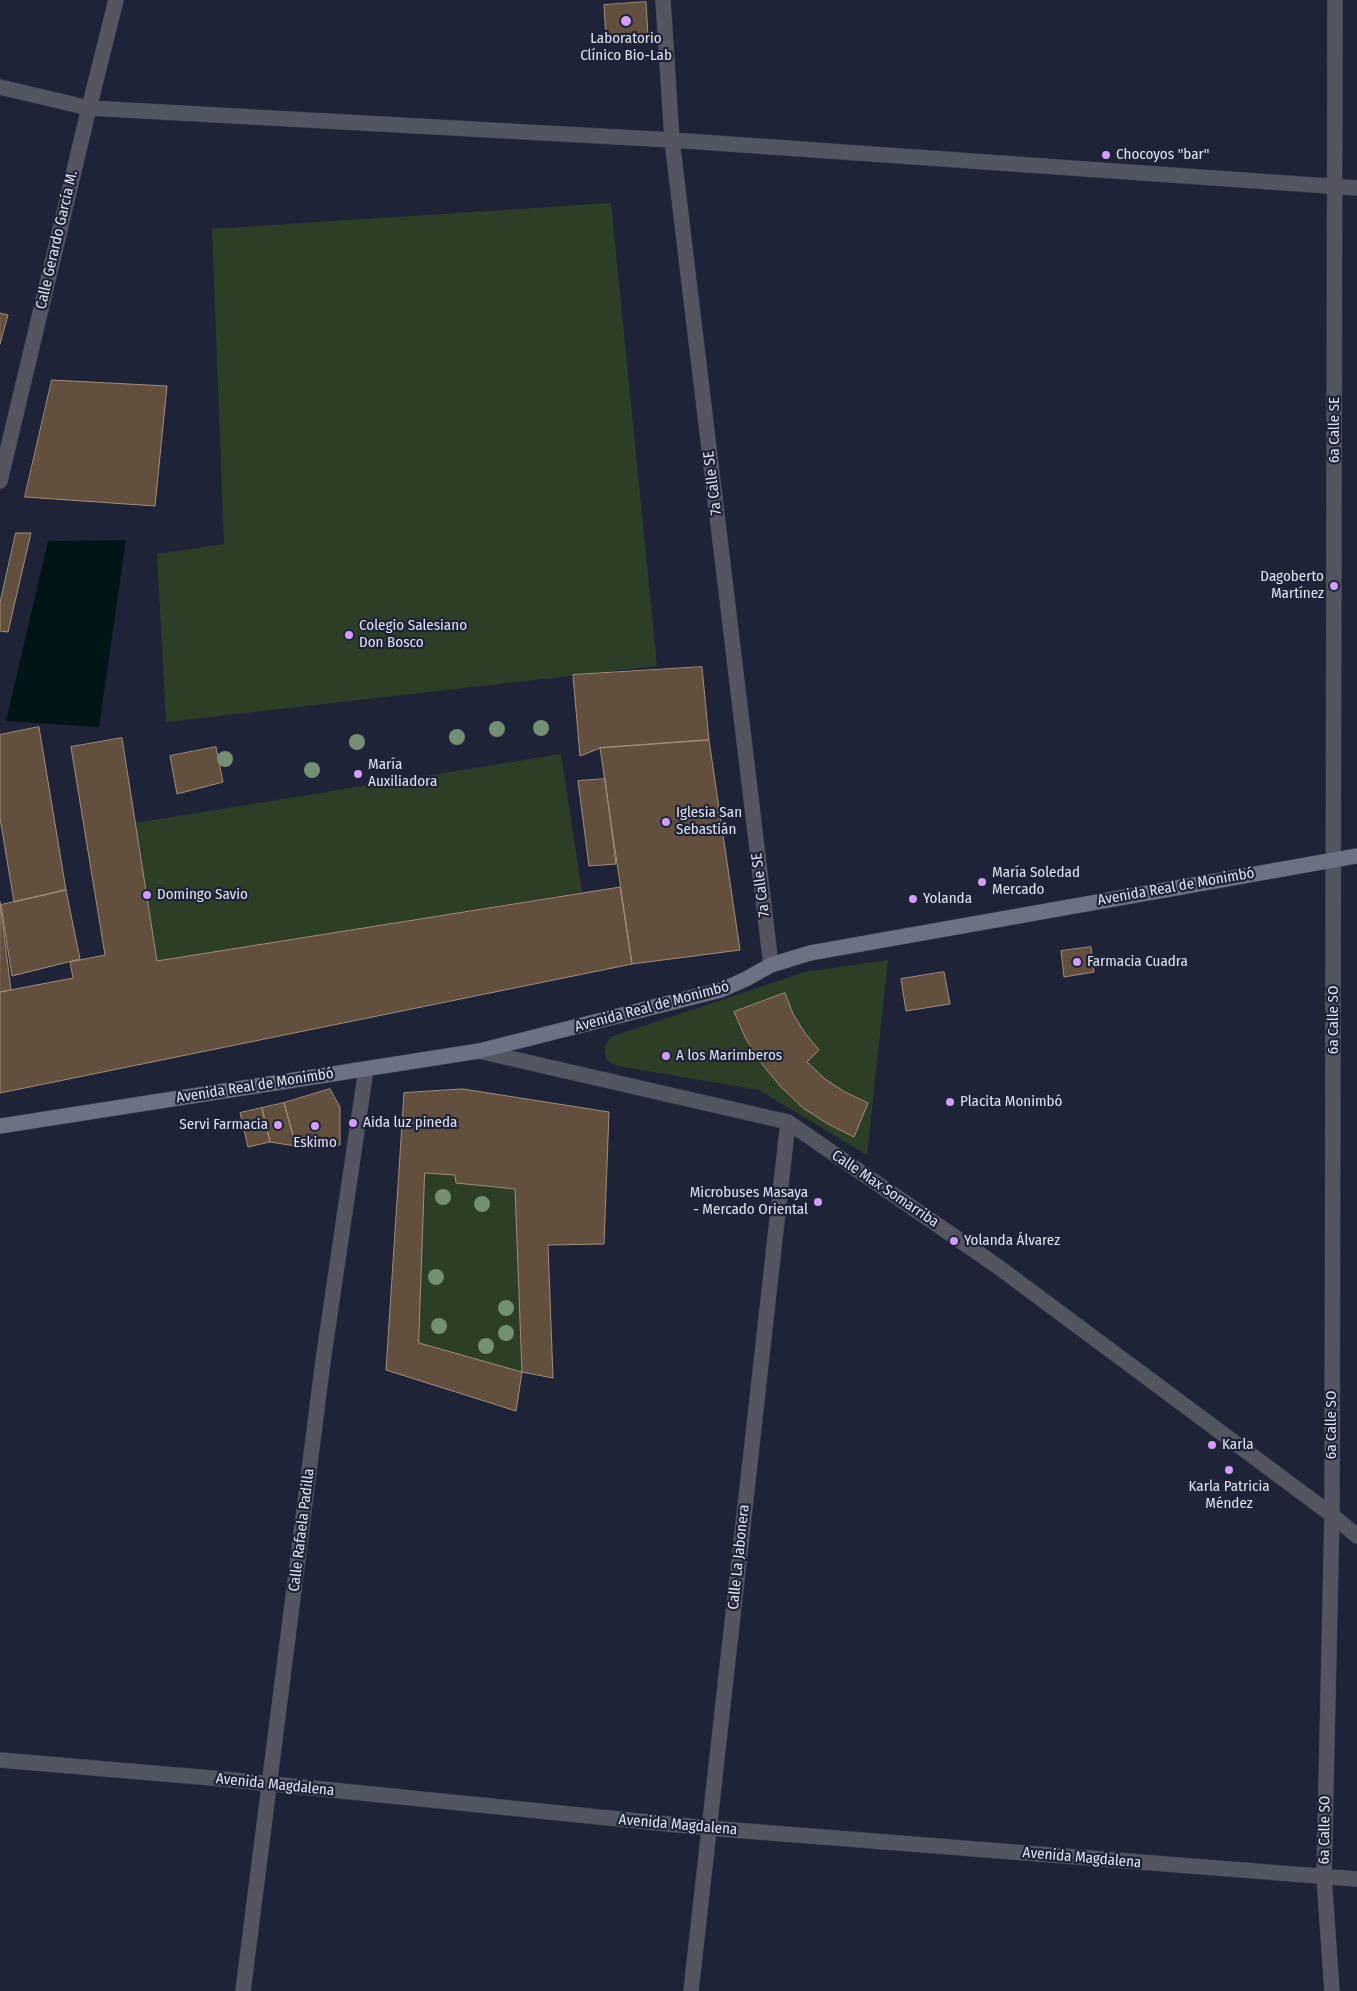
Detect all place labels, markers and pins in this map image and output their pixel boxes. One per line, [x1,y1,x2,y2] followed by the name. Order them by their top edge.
[619,14,633,28] marker: Laboratorio Clínico Bio-Lab
[580,30,672,65] place label: Laboratorio Clínico Bio-Lab
[1116,146,1210,164] place label: Chocoyos "bar"
[1100,149,1112,161] marker: Chocoyos "bar"
[1260,568,1324,603] place label: Dagoberto Martínez
[1328,580,1340,592] marker: Dagoberto Martínez
[359,617,467,652] place label: Colegio Salesiano Don Bosco
[343,629,355,641] marker: Colegio Salesiano Don Bosco
[368,756,437,791] place label: María Auxiliadora
[352,768,364,780] marker: María Auxiliadora
[676,804,742,839] place label: Iglesia San Sebastián
[660,816,672,828] marker: Iglesia San Sebastián
[992,864,1080,899] place label: María Soledad Mercado
[976,876,988,888] marker: María Soledad Mercado
[157,886,248,904] place label: Domingo Savio
[141,889,153,901] marker: Domingo Savio
[923,890,972,908] place label: Yolanda
[907,893,919,905] marker: Yolanda
[1087,953,1188,971] place label: Farmacia Cuadra
[1071,956,1083,968] marker: Farmacia Cuadra
[676,1047,782,1065] place label: A los Marimberos
[660,1050,672,1062] marker: A los Marimberos
[960,1093,1062,1111] place label: Placita Monimbó
[944,1096,956,1108] marker: Placita Monimbó
[363,1114,457,1132] place label: Aida luz pineda
[179,1116,268,1134] place label: Servi Farmacia
[347,1117,359,1129] marker: Aida luz pineda
[272,1119,284,1131] marker: Servi Farmacia
[309,1120,321,1132] marker: Eskimo
[293,1134,337,1152] place label: Eskimo
[690,1184,808,1219] place label: Microbuses Masaya - Mercado Oriental
[812,1196,824,1208] marker: Microbuses Masaya - Mercado Oriental
[964,1232,1060,1250] place label: Yolanda Álvarez
[948,1235,960,1247] marker: Yolanda Álvarez
[1222,1436,1254,1454] place label: Karla
[1206,1439,1218,1451] marker: Karla
[1223,1464,1235,1476] marker: Karla Patricia Méndez
[1188,1478,1270,1513] place label: Karla Patricia Méndez

